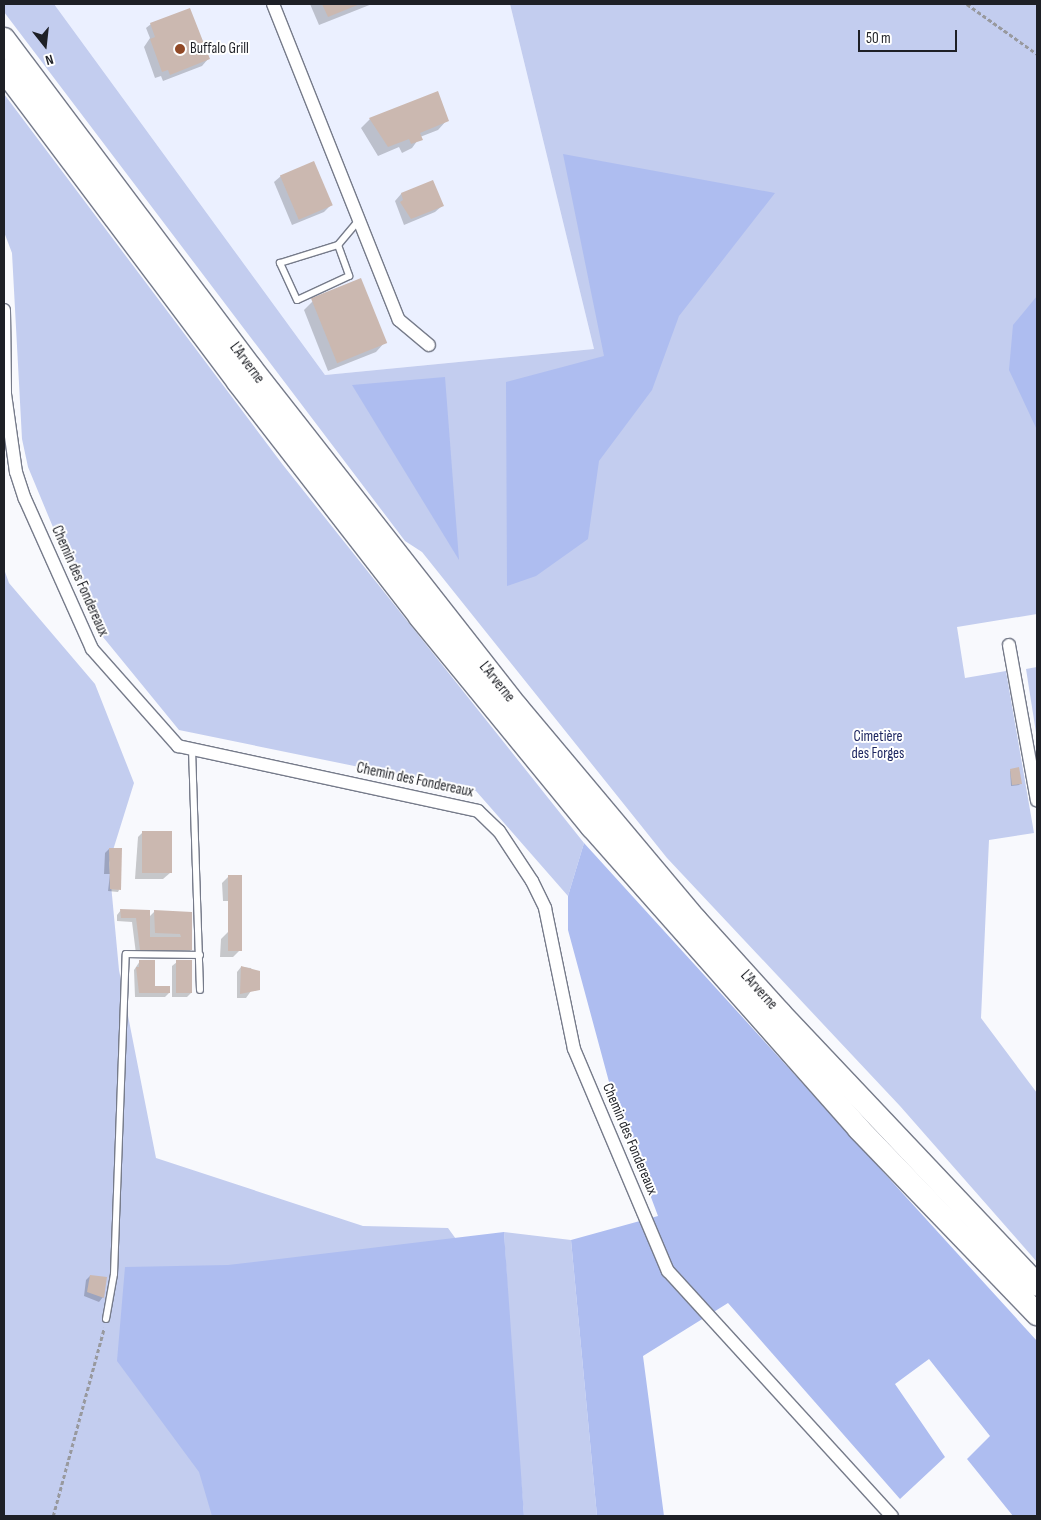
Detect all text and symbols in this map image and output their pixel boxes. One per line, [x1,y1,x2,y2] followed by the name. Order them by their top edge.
[20,20,70,70] north arrow
[861,20,960,52] scale bar
[866,29,891,48] text: 50 m
[190,40,249,58] place label: Buffalo Grill
[174,43,186,55] marker: Buffalo Grill
[43,51,55,69] text: N
[226,339,268,387] street label: L'Arverne
[48,523,112,639] street label: Chemin des Fondereaux
[475,658,519,706] street label: L'Arverne
[852,727,904,762] park label: Cimetière des Forges
[355,759,475,801] street label: Chemin des Fondereaux
[737,967,781,1013] street label: L'Arverne
[598,1081,662,1197] street label: Chemin des Fondereaux

